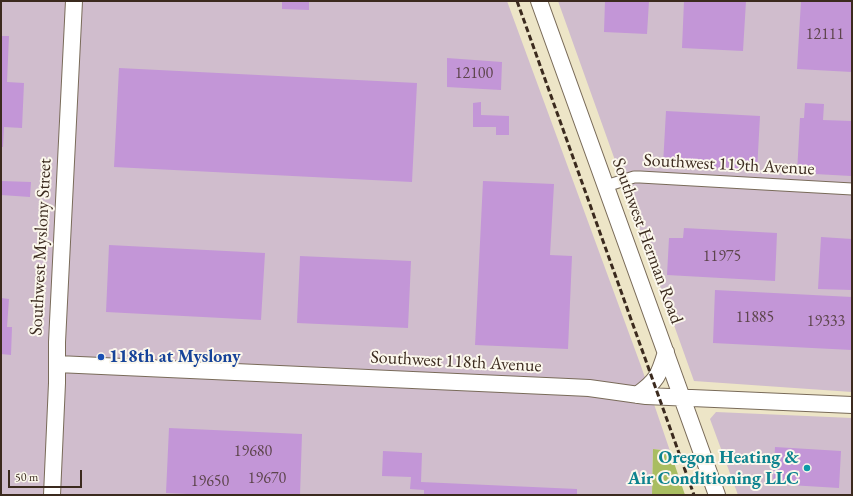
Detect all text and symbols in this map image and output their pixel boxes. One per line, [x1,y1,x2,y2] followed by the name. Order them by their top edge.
[806,25,844,45] house number: 12111
[455,64,493,84] house number: 12100
[643,150,815,180] street label: Southwest 119th Avenue
[607,155,687,327] street label: Southwest Herman Road
[26,158,56,336] street label: Southwest Myslony Street
[703,247,741,267] house number: 11975
[736,308,774,328] house number: 11885
[807,312,845,332] house number: 19333
[109,346,241,368] place label: 118th at Myslony
[370,347,542,377] street label: Southwest 118th Avenue
[96,352,106,362] marker: 118th at Myslony
[234,442,272,462] house number: 19680
[628,447,799,490] place label: Oregon Heating & Air Conditioning LLC
[10,462,84,488] scale bar
[802,463,812,473] marker: Oregon Heating & Air Conditioning LLC
[15,469,38,485] text: 50 m
[248,469,286,489] house number: 19670
[191,472,229,492] house number: 19650

